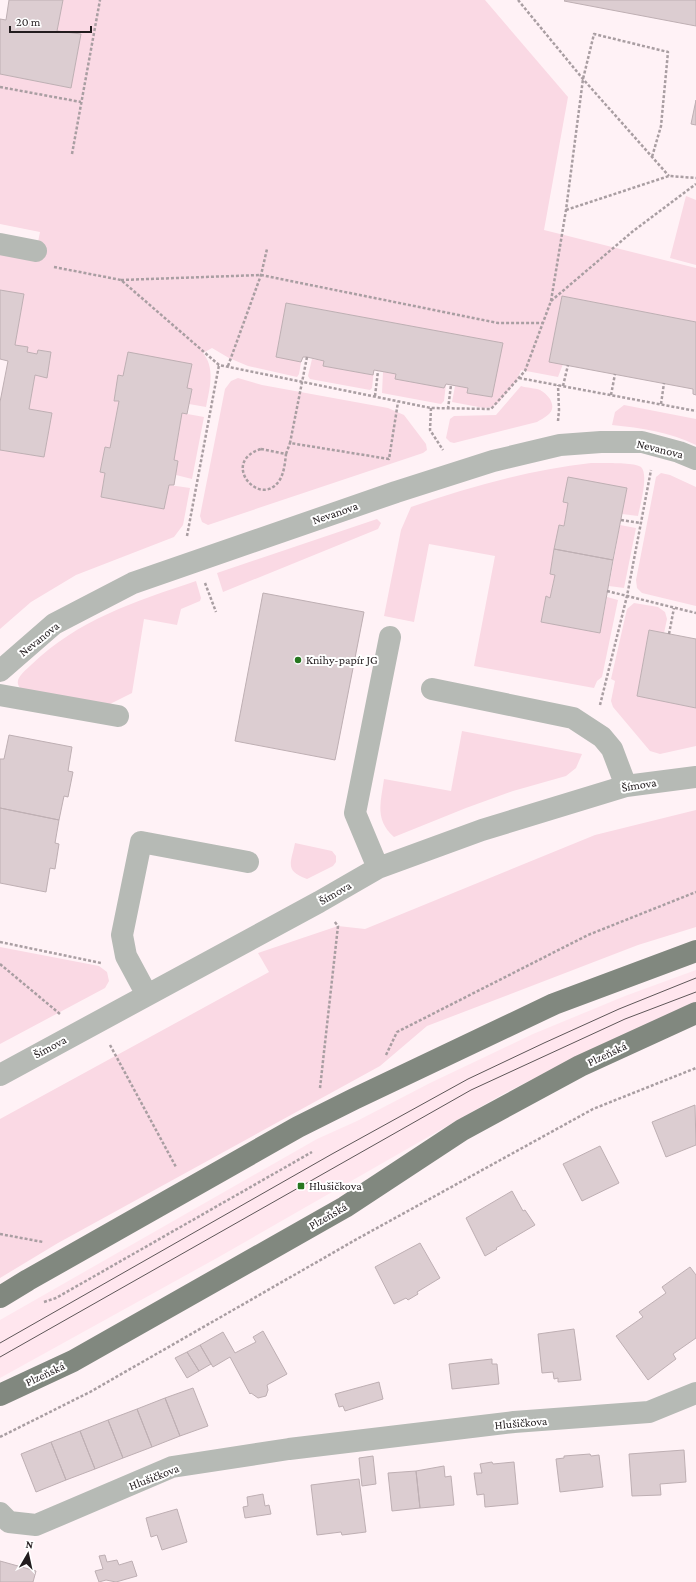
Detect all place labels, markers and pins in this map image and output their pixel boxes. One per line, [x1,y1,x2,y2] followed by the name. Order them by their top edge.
[306,653,378,667] place label: Knihy-papír JG
[293,655,303,665] marker: Knihy-papír JG
[309,1179,362,1193] place label: Hlušičkova
[296,1181,306,1191] marker: Hlušičkova

